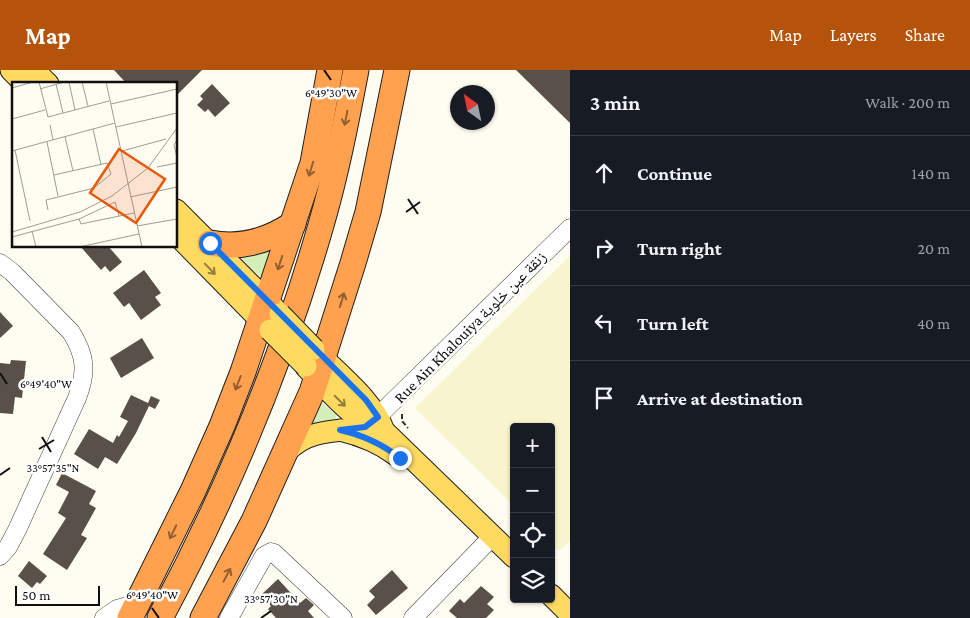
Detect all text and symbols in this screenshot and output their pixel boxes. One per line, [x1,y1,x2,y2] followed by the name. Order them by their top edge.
[25,22,71,49] text: Map
[769,25,802,45] text: Map
[830,25,877,45] text: Layers
[905,25,945,45] text: Share
[12,82,178,248] inset map
[450,85,495,130] north arrow
[305,86,357,100] text: 6°49'30"W
[590,91,640,115] text: 3 min
[865,94,950,111] text: Walk · 200 m
[341,109,351,125] one-way arrow
[590,159,618,187] icon: ahead
[305,161,315,177] one-way arrow
[637,163,712,184] text: Continue
[912,165,950,182] text: 140 m
[199,232,222,255] route start
[590,234,618,262] icon: right
[637,238,722,259] text: Turn right
[917,240,950,257] text: 20 m
[391,248,551,408] street label: Rue Ain Khalouiya زنقة عين خلوية
[275,255,285,271] one-way arrow
[204,262,216,275] one-way arrow
[338,292,347,308] one-way arrow
[590,309,618,337] icon: left
[637,313,709,334] text: Turn left
[917,315,950,332] text: 40 m
[233,375,243,390] one-way arrow
[20,377,72,391] text: 6°49'40"W
[590,384,618,412] icon: arrive
[637,388,803,409] text: Arrive at destination
[334,395,346,407] one-way arrow
[510,423,555,603] map controls
[510,423,555,468] button: +
[389,447,412,470] route end
[27,461,80,475] text: 33°57'35"N
[510,468,555,513] button: −
[510,513,555,558] button: locate
[168,524,177,539] one-way arrow
[510,558,555,603] button: layers
[223,568,232,583] one-way arrow
[15,583,100,606] scale bar
[22,587,50,603] text: 50 m
[126,588,178,602] text: 6°49'40"W
[244,592,298,606] text: 33°57'30"N

